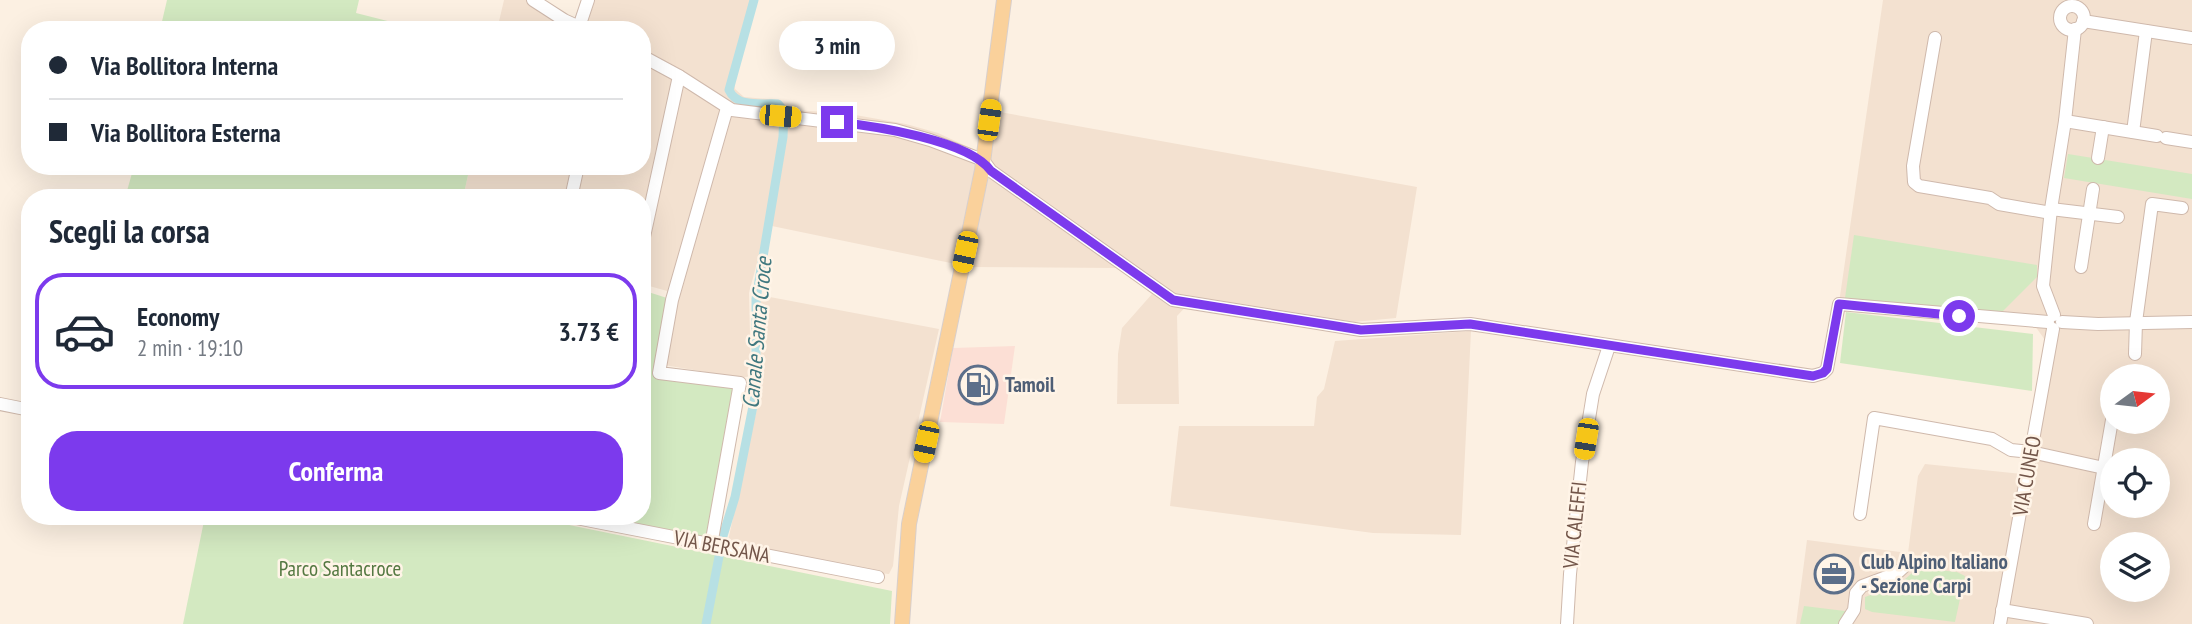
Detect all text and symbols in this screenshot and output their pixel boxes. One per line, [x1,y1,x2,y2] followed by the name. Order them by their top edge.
[779,20,895,69] callout: 3 min
[814,31,860,60] text: 3 min
[91,49,278,82] text: Via Bollitora Interna
[976,98,1003,142] car
[759,104,802,128] car
[821,106,853,138] route end
[91,116,281,149] text: Via Bollitora Esterna
[49,210,210,252] text: Scegli la corsa
[951,229,980,275] car
[735,255,778,410] water label: Canale Santa Croce
[53,300,116,363] icon: car
[137,300,219,333] text: Economy
[1943,300,1975,332] route start
[558,315,619,348] text: 3.73 €
[137,333,243,362] text: 2 min · 19:10
[957,364,999,406] fuel station icon: Tamoil
[2100,364,2170,434] north arrow
[2100,364,2170,602] map controls
[1005,371,1056,398] place label: Tamoil
[1573,417,1600,461] car
[912,419,941,465] car
[49,431,623,511] button: Conferma
[2006,434,2047,519] street label: VIA CUNEO
[2100,448,2170,518] button: locate
[1556,480,1592,571] street label: VIA CALEFFI
[671,524,773,569] street label: VIA BERSANA
[2100,532,2170,602] button: layers
[1861,548,2008,599] place label: Club Alpino Italiano - Sezione Carpi
[1813,553,1855,595] office icon: Club Alpino Italiano - Sezione Carpi
[279,555,401,582] park label: Parco Santacroce

